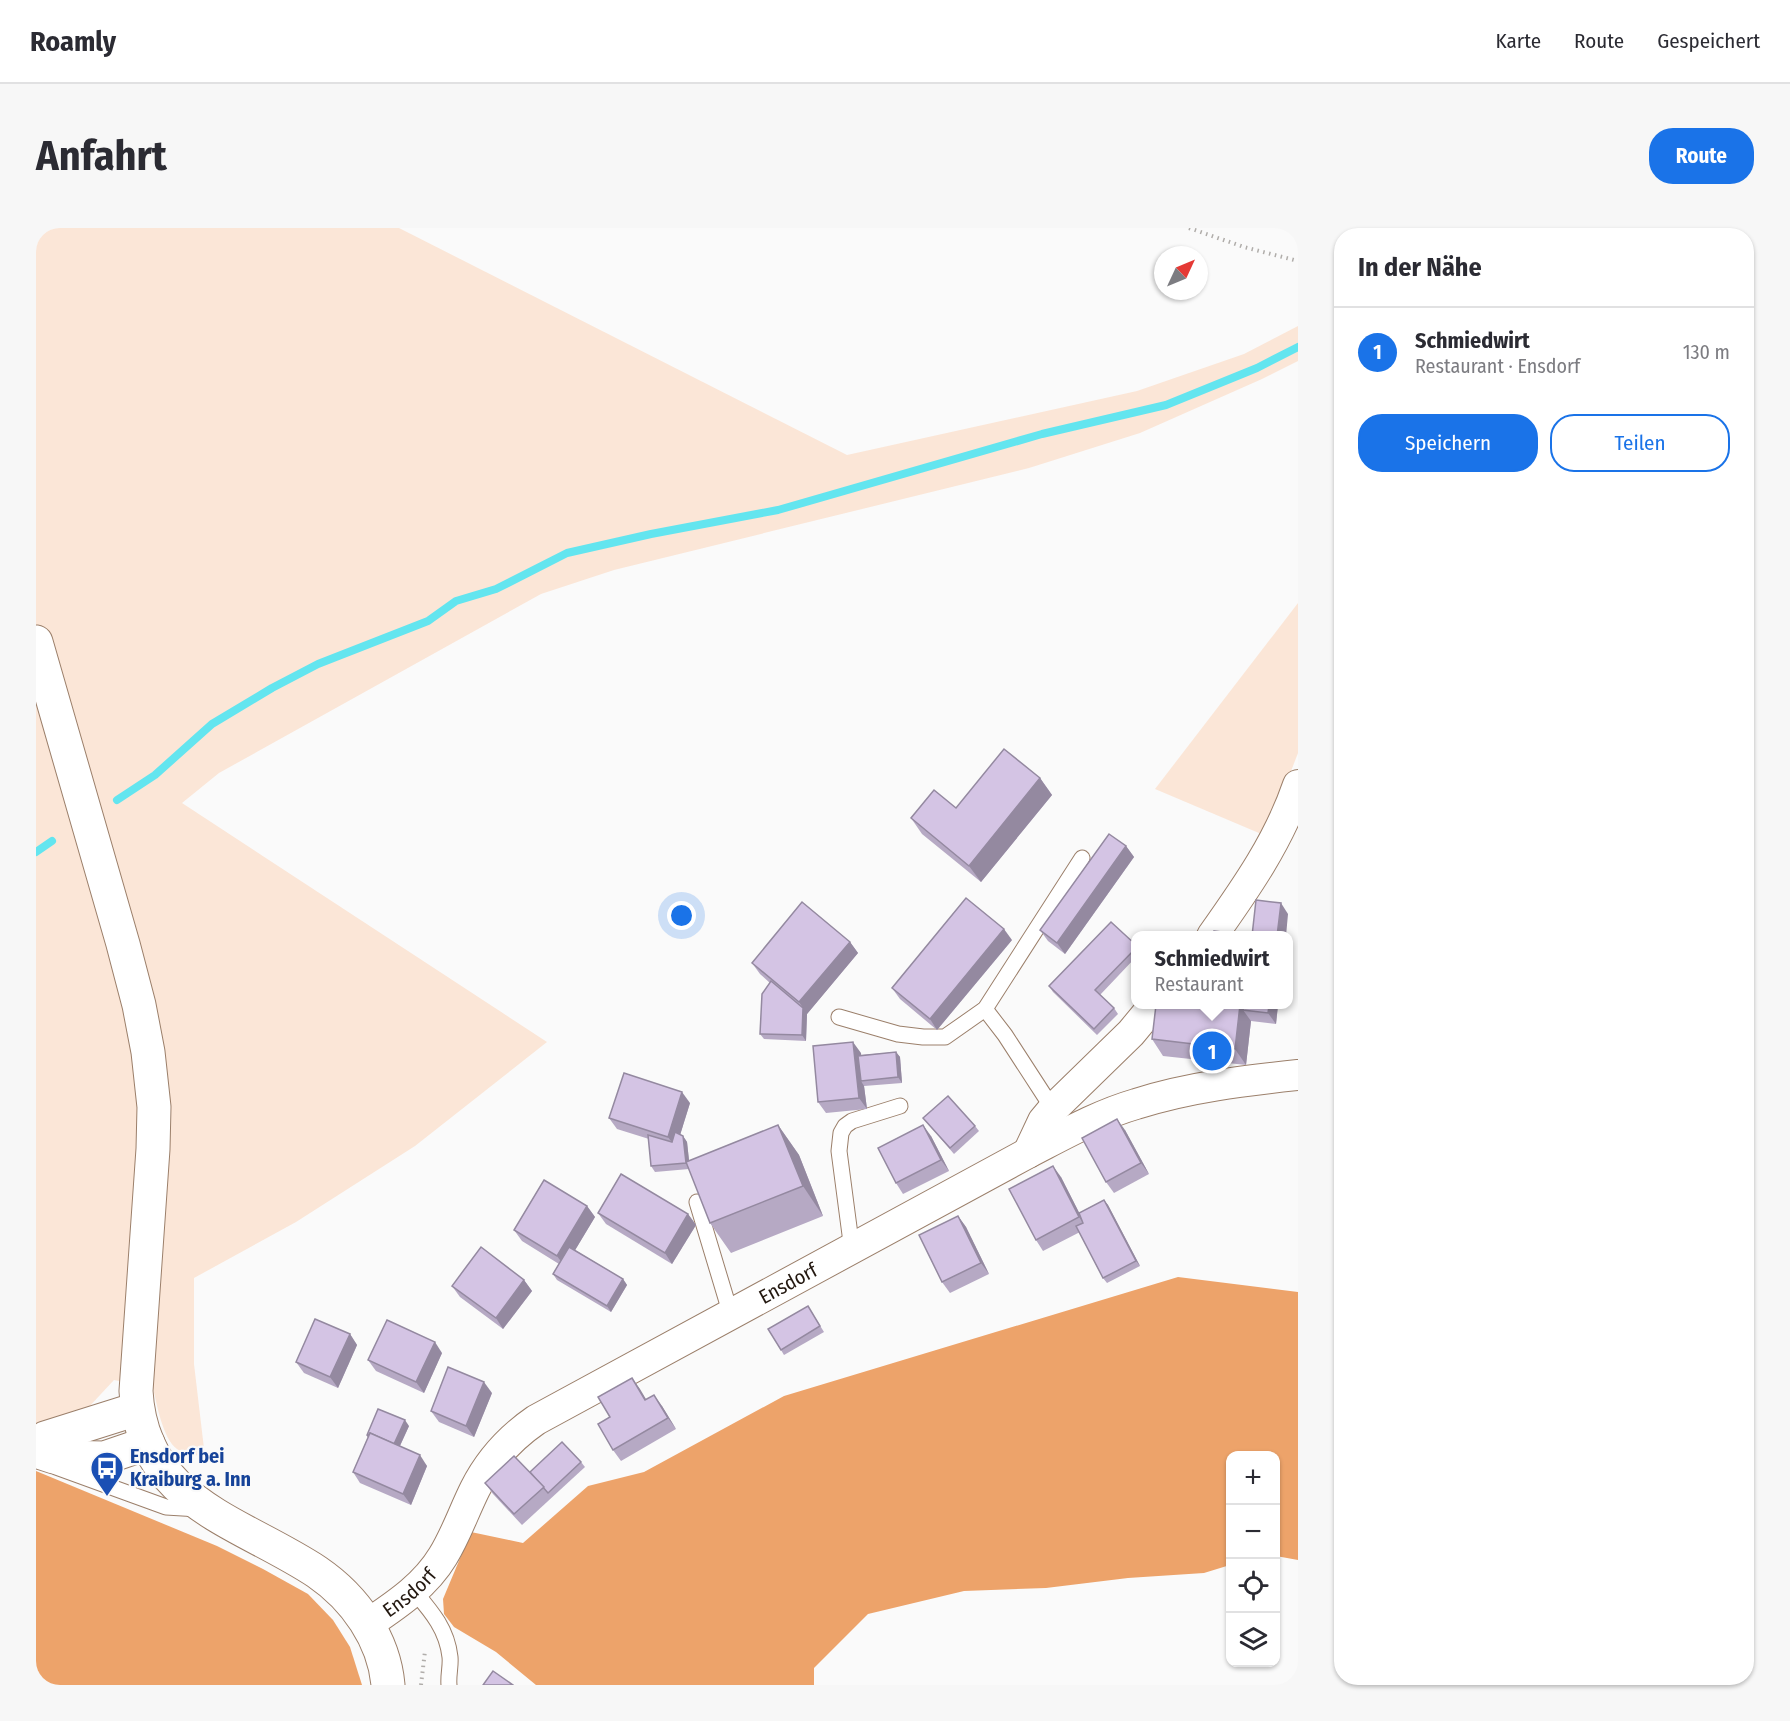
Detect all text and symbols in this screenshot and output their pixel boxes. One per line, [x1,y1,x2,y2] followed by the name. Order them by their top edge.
[30,25,116,58] text: Roamly
[1496,28,1541,54] text: Karte
[1574,28,1624,54] text: Route
[1657,28,1760,54] text: Gespeichert
[1649,128,1754,184] button: Route
[36,131,167,181] text: Anfahrt
[1154,246,1208,300] north arrow
[1358,252,1482,283] text: In der Nähe
[1415,327,1530,354] text: Schmiedwirt
[1373,340,1382,364] text: 1
[1683,340,1730,364] text: 130 m
[1415,354,1580,378] text: Restaurant · Ensdorf
[1358,414,1538,472] button: Speichern
[1550,414,1730,472] button: Teilen
[667,901,696,930] your location
[1131,931,1293,1009] popup
[1155,945,1269,972] text: Schmiedwirt
[1155,972,1244,996] text: Restaurant
[1192,1028,1232,1074] pin: 1
[755,1257,823,1309] street label: Ensdorf
[130,1444,251,1491] place label: Ensdorf bei Kraiburg a. Inn
[89,1450,125,1497] bus stop icon: Ensdorf bei Kraiburg a. Inn
[1226,1451,1280,1667] map controls
[1226,1451,1280,1505] button: +
[1226,1505,1280,1559] button: −
[1226,1559,1280,1613] button: locate
[378,1562,443,1622] street label: Ensdorf
[1226,1613,1280,1667] button: layers

